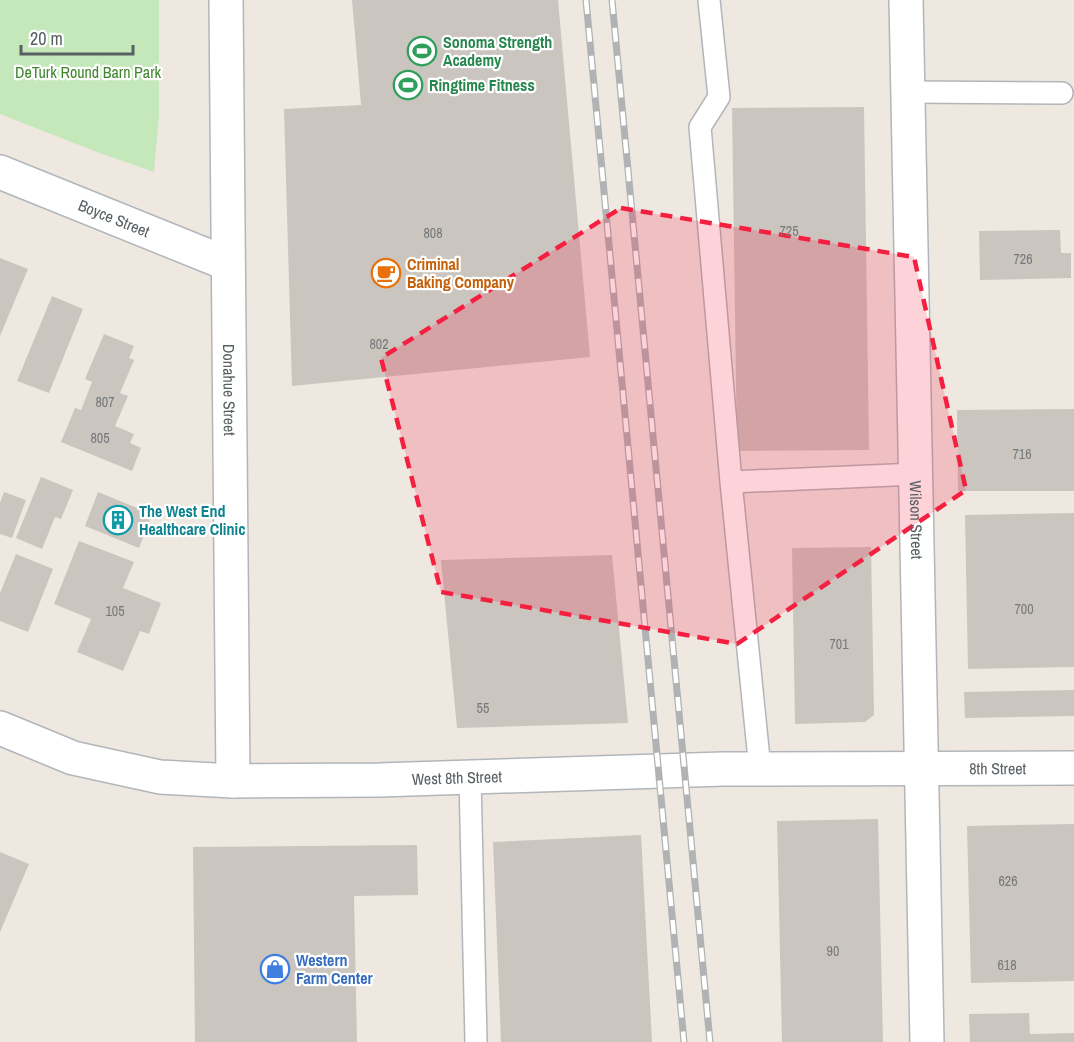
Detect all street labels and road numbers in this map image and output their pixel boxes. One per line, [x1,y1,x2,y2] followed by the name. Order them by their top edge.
[75,194,153,242] street label: Boyce Street
[218,344,241,436] street label: Donahue Street
[905,480,928,560] street label: Wilson Street
[969,757,1027,779] street label: 8th Street
[411,765,503,790] street label: West 8th Street

